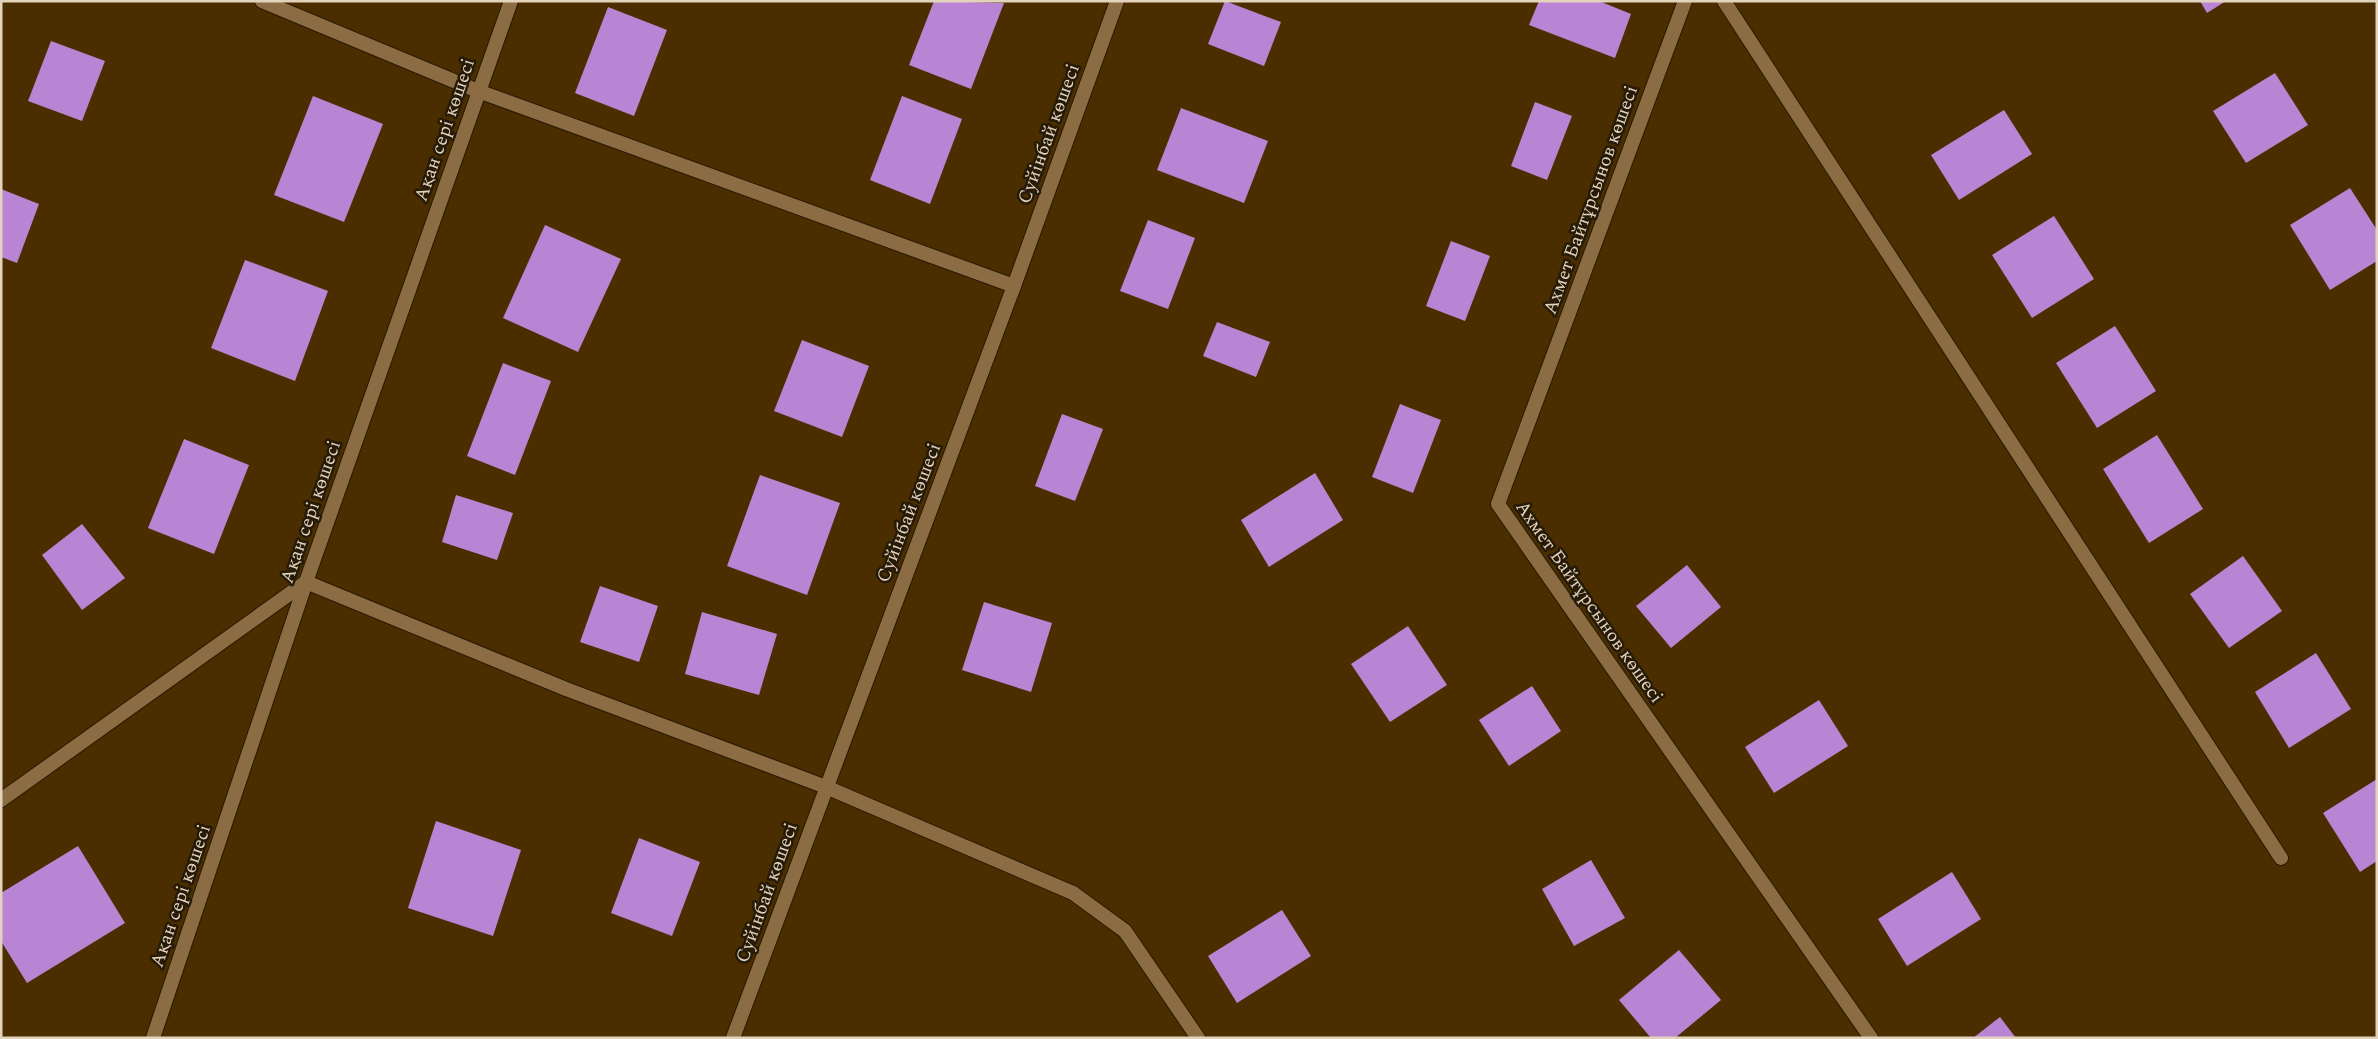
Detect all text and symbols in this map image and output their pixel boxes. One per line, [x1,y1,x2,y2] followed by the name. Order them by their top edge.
[407,55,483,205] street label: Ақан сері көшесі
[1010,60,1088,208] street label: Суйінбай көшесі
[1536,81,1646,319] street label: Ахмет Байтұрсынов көшесі
[273,437,349,587] street label: Ақан сері көшесі
[869,439,949,587] street label: Суйінбай көшесі
[1508,495,1670,709] street label: Ахмет Байтұрсынов көшесі
[728,819,806,967] street label: Суйінбай көшесі
[143,821,219,971] street label: Ақан сері көшесі

